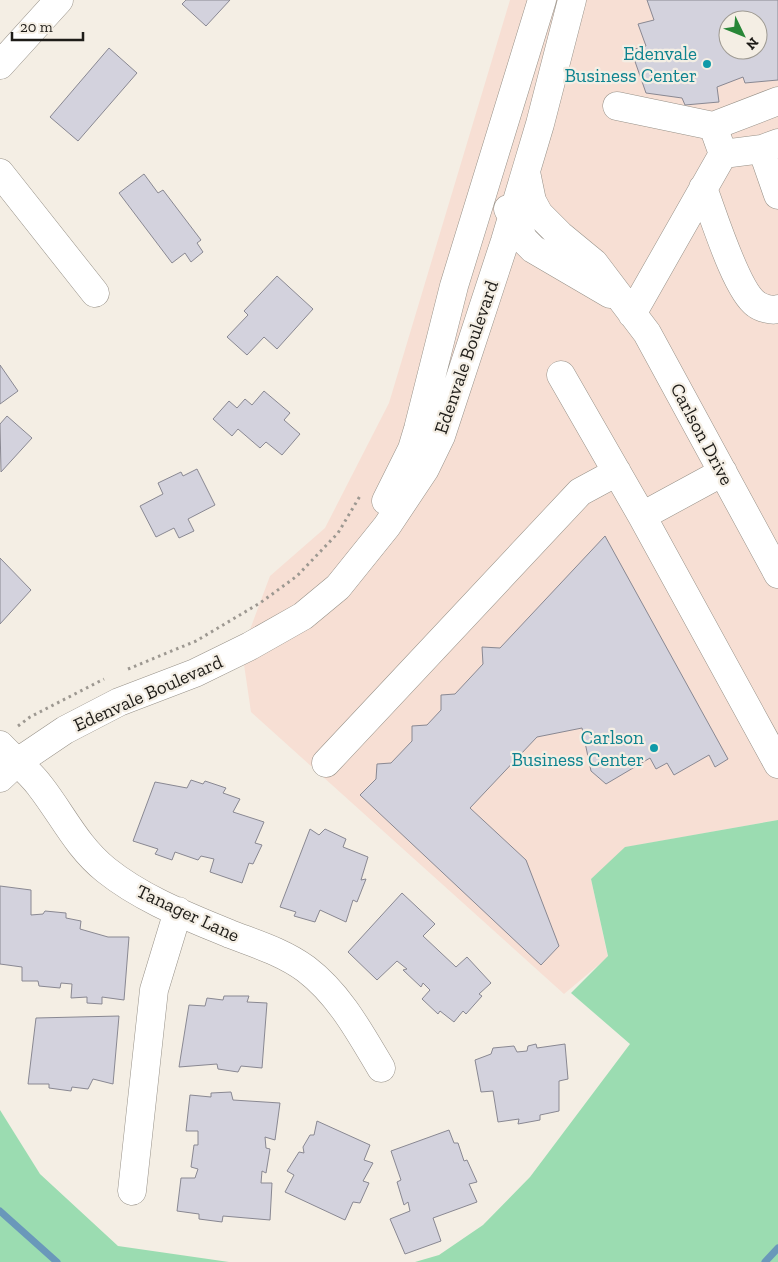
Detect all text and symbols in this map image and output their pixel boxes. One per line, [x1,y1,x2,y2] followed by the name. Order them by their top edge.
[12,10,84,42] scale bar
[718,10,768,60] north arrow
[20,18,53,36] text: 20 m
[742,34,762,53] text: N
[564,42,697,87] place label: Edenvale Business Center
[701,58,713,70] marker: Edenvale Business Center
[429,277,503,437] street label: Edenvale Boulevard
[665,379,739,489] street label: Carlson Drive
[70,650,227,736] street label: Edenvale Boulevard
[511,726,644,771] place label: Carlson Business Center
[648,742,660,754] marker: Carlson Business Center
[133,879,243,947] street label: Tanager Lane

